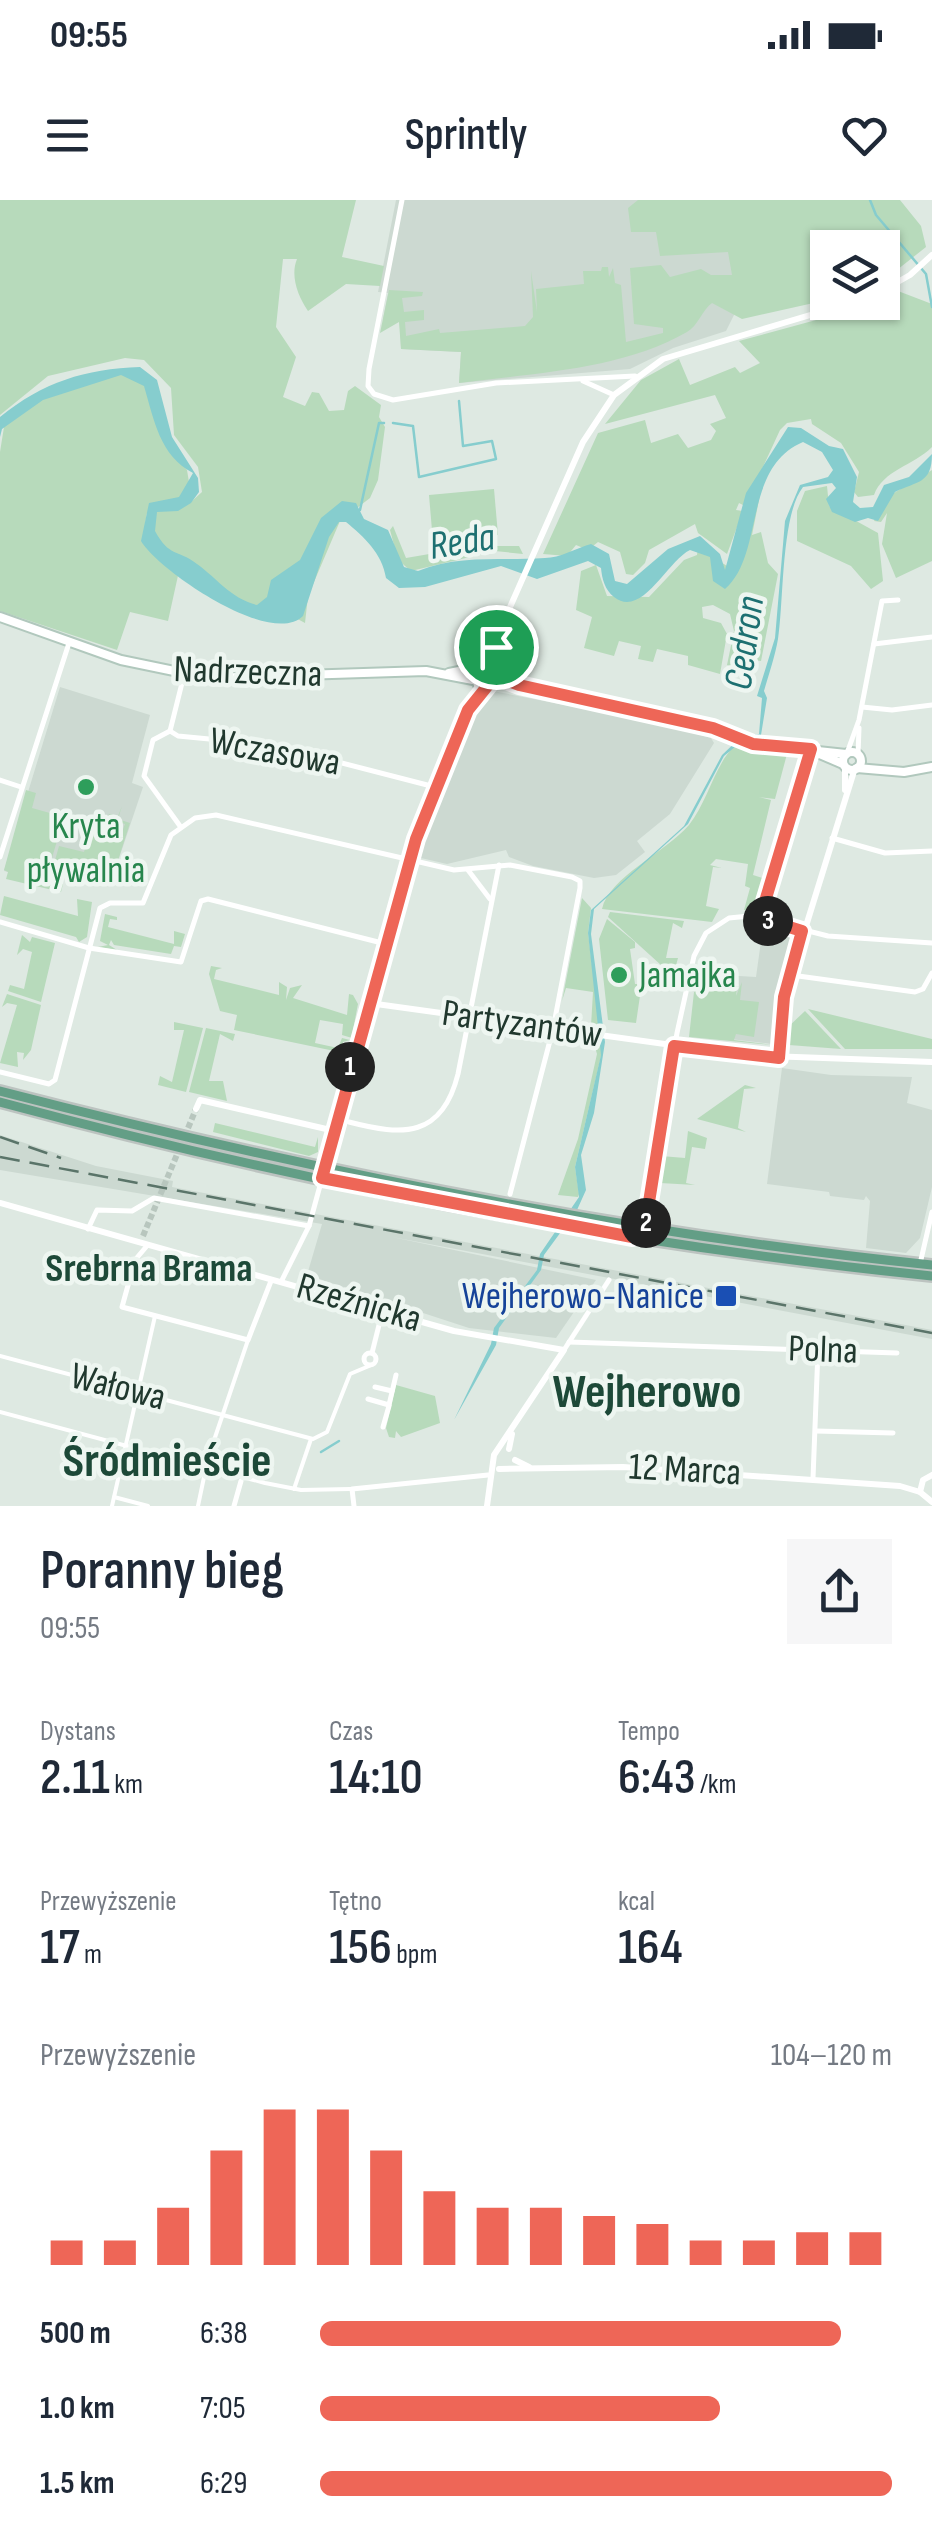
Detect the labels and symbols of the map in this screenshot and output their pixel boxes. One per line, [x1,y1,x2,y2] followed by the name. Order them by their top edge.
[426,513,498,571] water label: Reda
[715,593,775,693] water label: Cedron
[454,605,539,690] pin
[173,647,323,697] street label: Nadrzeczna
[206,718,344,786] street label: Wczasowa
[75,776,97,798] marker: Kryta pływalnia
[27,804,145,893] place label: Kryta pływalnia
[743,896,793,946] pin: 3
[638,953,736,998] place label: Jamajka
[608,964,630,986] marker: Jamajka
[439,991,605,1057] street label: Partyzantów
[325,1042,375,1092] pin: 1
[621,1198,671,1248] pin: 2
[45,1245,253,1293] district label: Srebrna Brama
[292,1264,426,1342] street label: Rzeźnicka
[462,1274,704,1319] place label: Wejherowo-Nanice
[713,1283,739,1309] marker: Wejherowo-Nanice
[787,1326,859,1374] street label: Polna
[66,1353,170,1421] street label: Wałowa
[552,1364,742,1421] district label: Wejherowo
[63,1433,271,1490] district label: Śródmieście
[628,1445,742,1495] street label: 12 Marca

